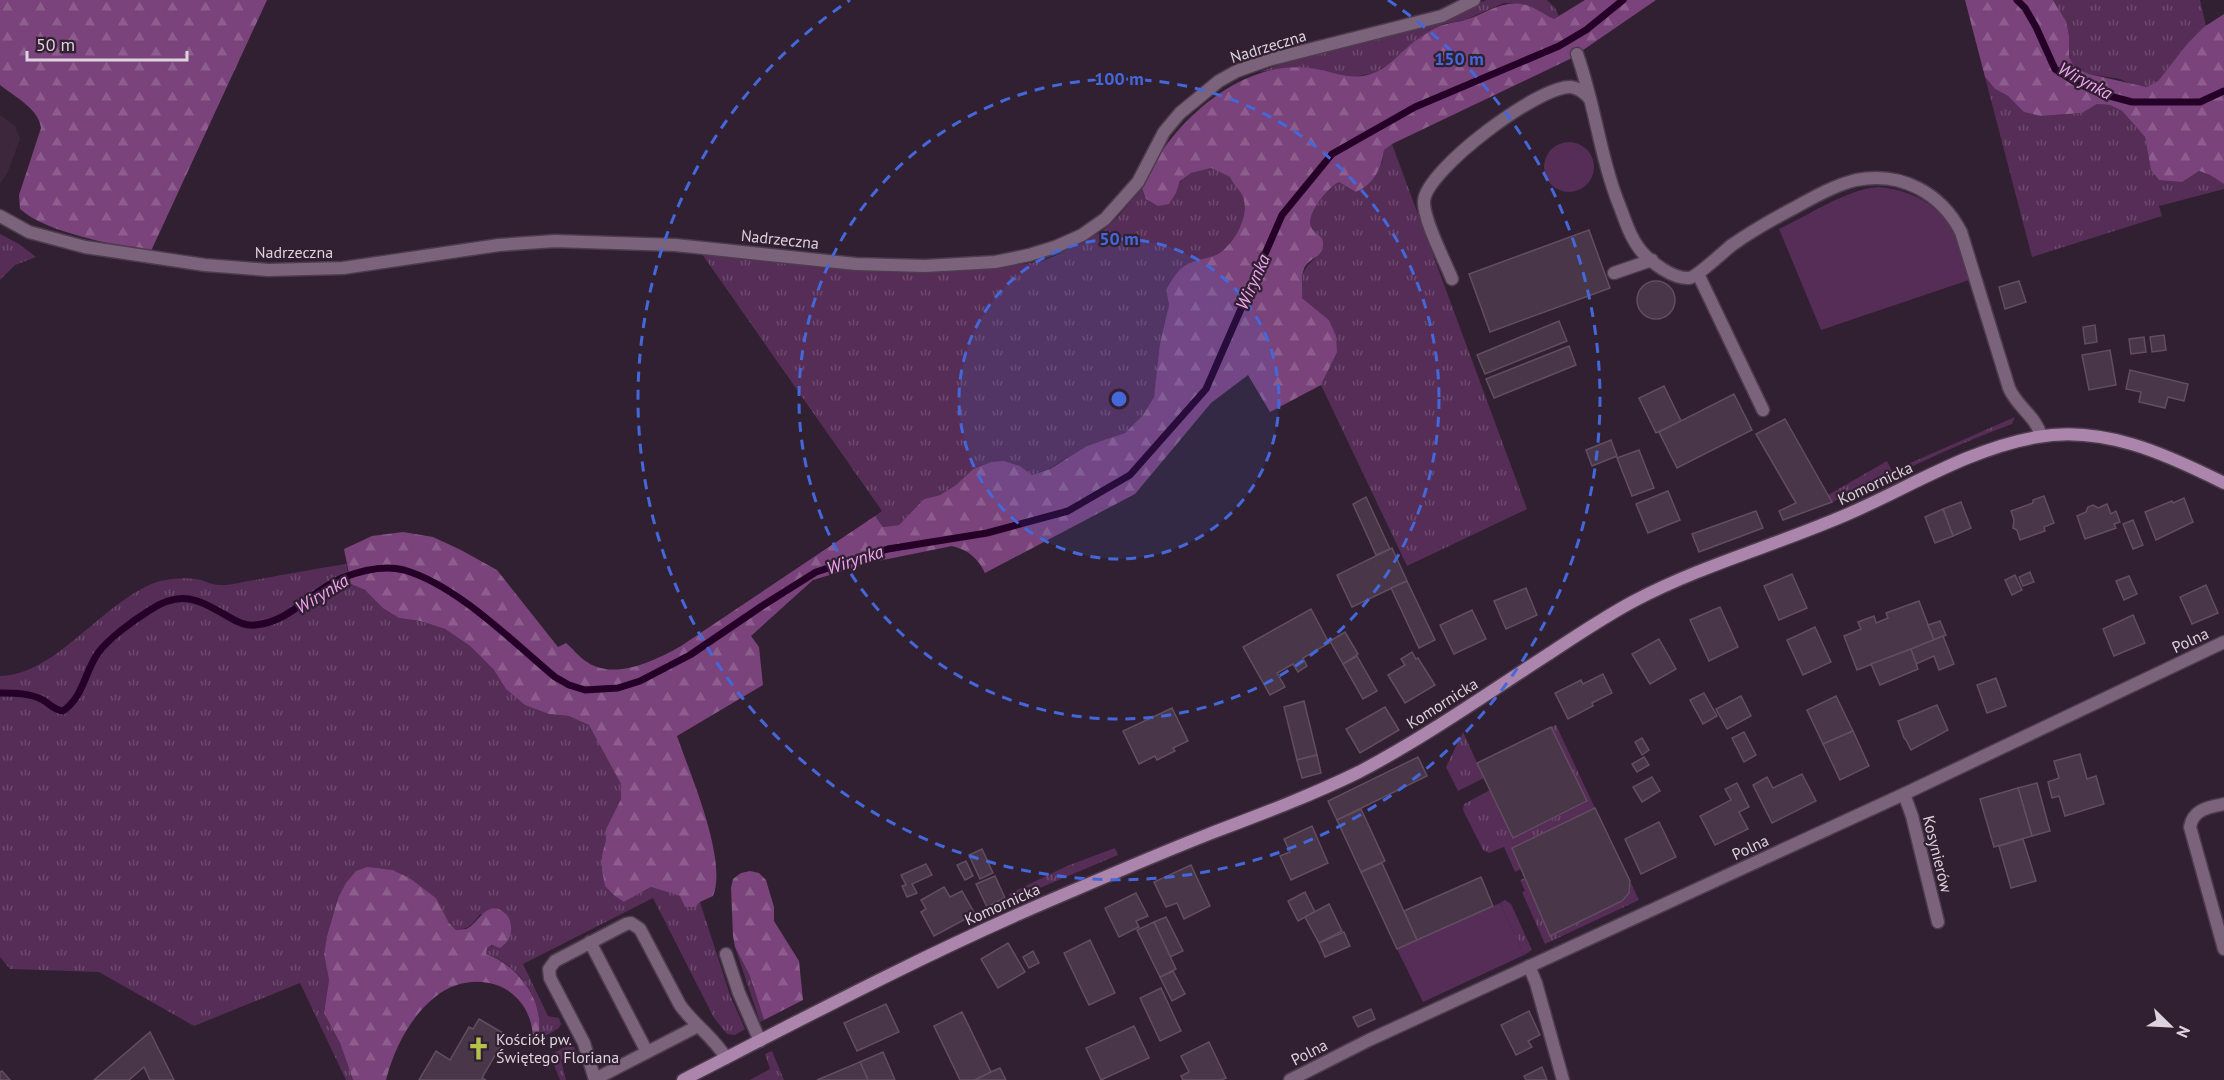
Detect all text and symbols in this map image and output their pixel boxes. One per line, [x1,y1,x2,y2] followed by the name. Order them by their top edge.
[27,24,188,62] scale bar
[1228,25,1308,67] street label: Nadrzeczna
[36,33,75,56] text: 50 m
[1434,47,1484,70] text: 150 m
[2054,57,2117,105] water label: Wirynka
[1094,67,1144,90] text: 100 m
[740,225,820,253] street label: Nadrzeczna
[1099,227,1139,250] text: 50 m
[255,242,333,262] street label: Nadrzeczna
[1230,250,1275,313] water label: Wirynka
[1109,389,1129,409] centre of rings
[1834,457,1916,509] street label: Komornicka
[824,539,886,579] water label: Wirynka
[291,569,353,618] water label: Wirynka
[2168,623,2212,657] street label: Polna
[1403,673,1481,733] street label: Komornicka
[1919,813,1957,895] street label: Kosynierów
[1728,830,1772,864] street label: Polna
[961,879,1043,929] street label: Komornicka
[2140,996,2200,1056] north arrow
[2172,1023,2195,1041] text: N
[496,1029,619,1067] place label: Kościół pw. Świętego Floriana
[1287,1034,1331,1070] street label: Polna
[465,1035,491,1061] church icon: Kościół pw. Świętego Floriana

